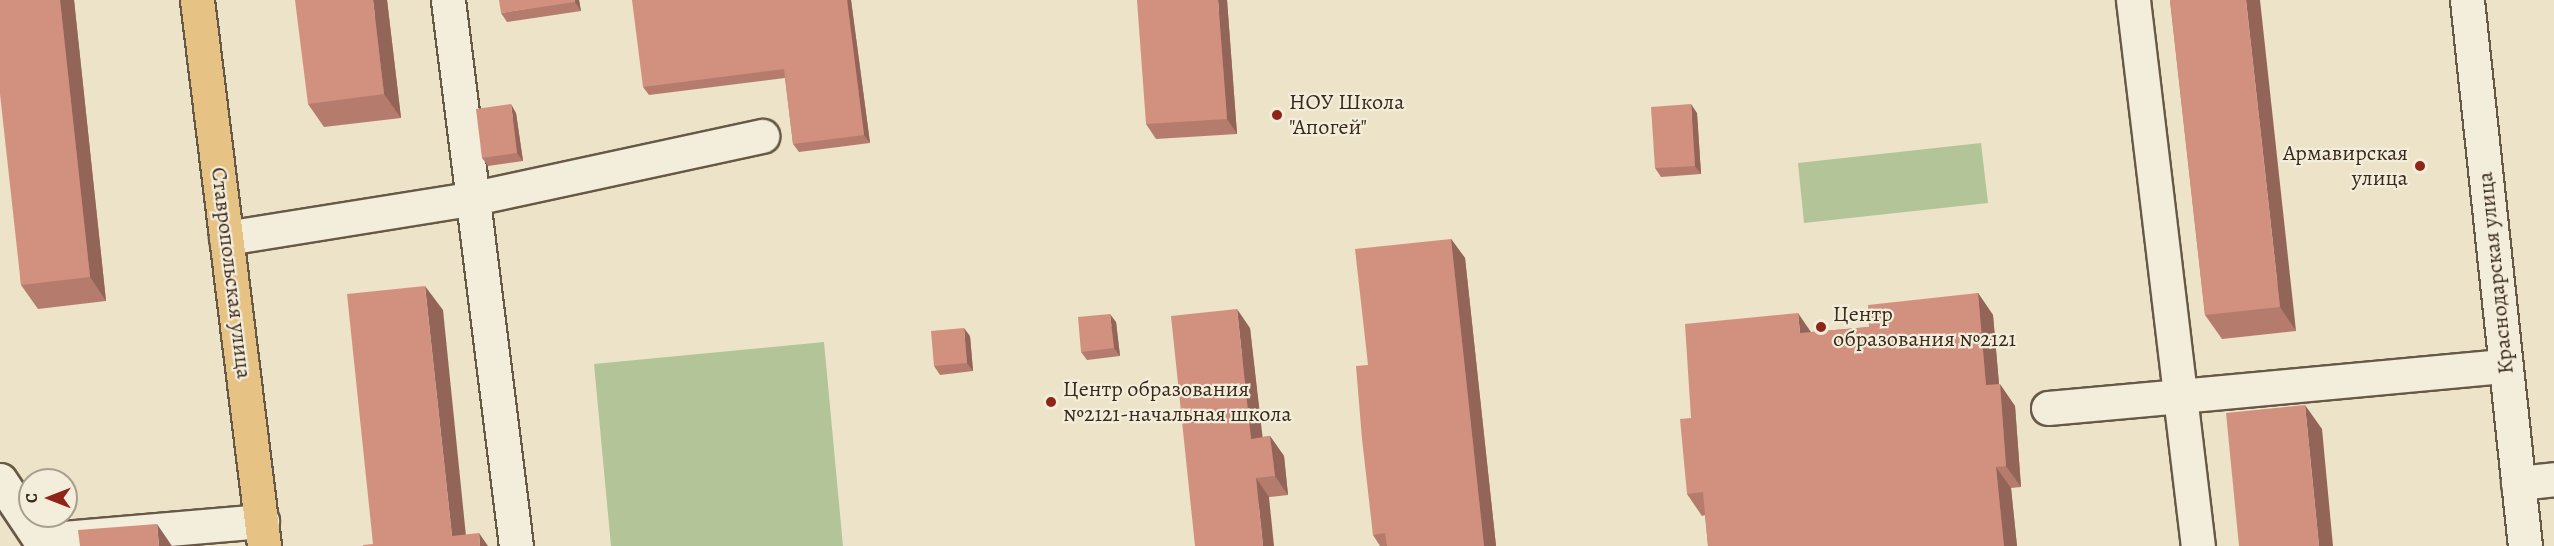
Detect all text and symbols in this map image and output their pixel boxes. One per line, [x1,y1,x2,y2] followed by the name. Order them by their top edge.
[1289,89,1404,140] place label: НОУ Школа "Апогей"
[1270,108,1284,122] marker: НОУ Школа "Апогей"
[2283,140,2408,192] place label: Армавирская улица
[2413,159,2427,173] marker: Армавирская улица
[205,166,257,380] street label: Ставропольская улица
[2472,171,2520,375] street label: Краснодарская улица
[1833,301,2016,352] place label: Центр образования №2121
[1814,320,1828,334] marker: Центр образования №2121
[1063,376,1292,428] place label: Центр образования №2121-начальная школа
[1044,395,1058,409] marker: Центр образования №2121-начальная школа
[18,468,78,528] north arrow
[21,493,43,503] text: С

